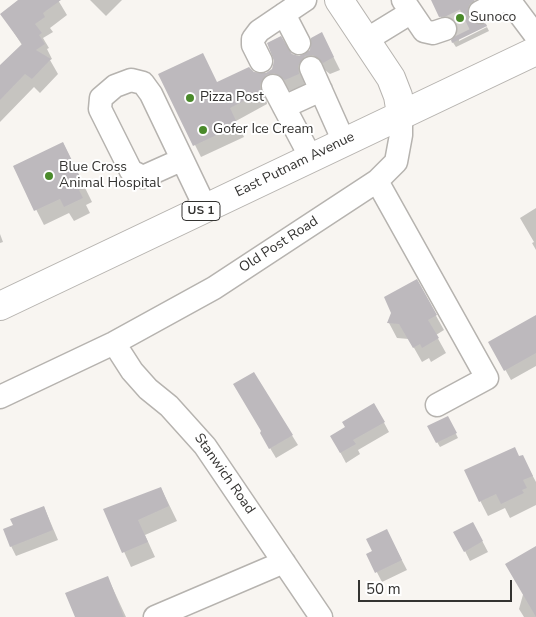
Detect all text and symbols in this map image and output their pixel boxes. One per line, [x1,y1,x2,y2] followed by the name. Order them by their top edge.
[470,10,516,26] place label: Sunoco
[454,12,466,24] marker: Sunoco
[200,90,264,106] place label: Pizza Post
[184,92,196,104] marker: Pizza Post
[213,122,314,138] place label: Gofer Ice Cream
[197,124,209,136] marker: Gofer Ice Cream
[233,129,357,201] street label: East Putnam Avenue
[59,160,161,192] place label: Blue Cross Animal Hospital
[43,170,55,182] marker: Blue Cross Animal Hospital
[182,202,220,220] road number: US 1
[236,213,322,277] street label: Old Post Road
[190,431,258,517] street label: Stanwich Road
[361,570,515,602] scale bar
[366,579,401,599] text: 50 m

